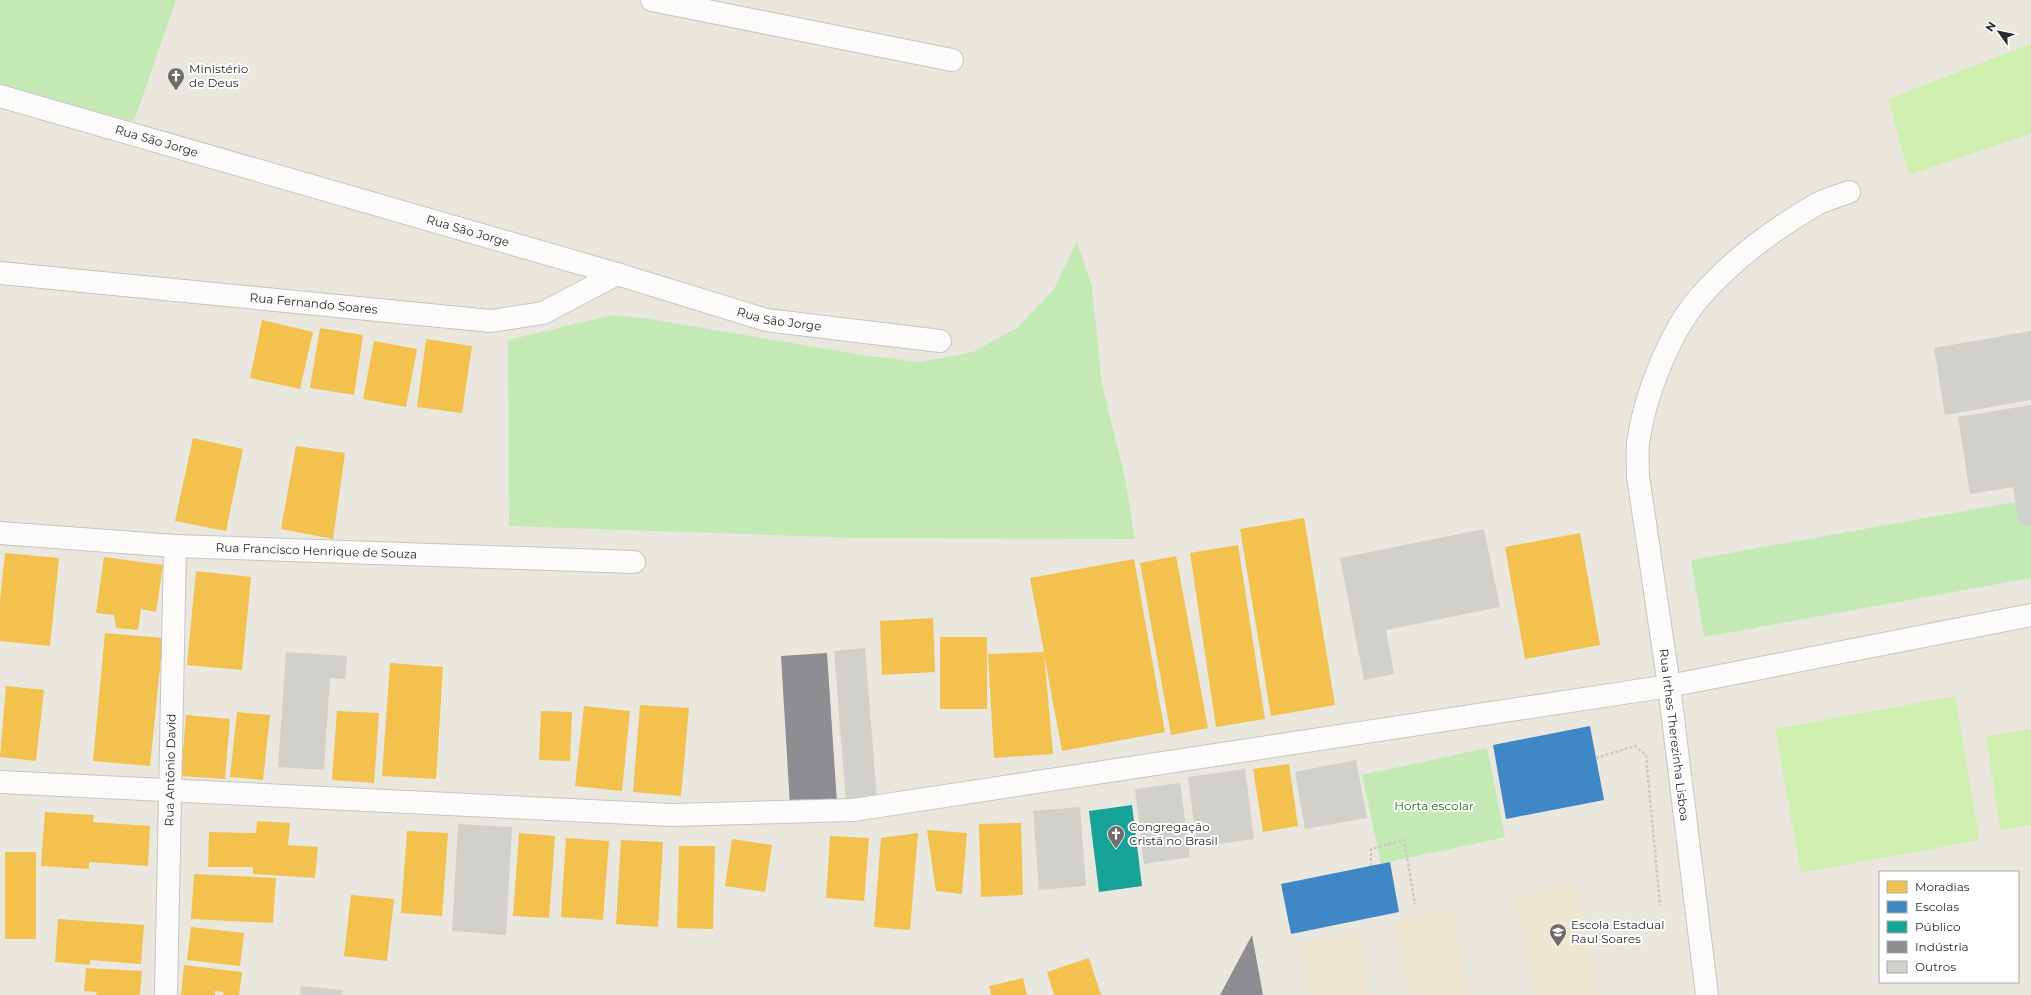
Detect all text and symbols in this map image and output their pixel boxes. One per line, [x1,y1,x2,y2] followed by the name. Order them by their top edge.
[1979,12,2019,52] north arrow
[1982,19,1999,34] text: N
[189,61,248,90] place label: Ministério de Deus
[166,66,186,91] church icon: Ministério de Deus
[113,122,200,160] street label: Rua São Jorge
[425,211,511,250] street label: Rua São Jorge
[249,289,378,317] street label: Rua Fernando Soares
[735,303,822,334] street label: Rua São Jorge
[215,539,417,561] street label: Rua Francisco Henrique de Souza
[1656,648,1693,822] street label: Rua Irthes Therezinha Lisboa
[161,714,179,827] street label: Rua Antônio David
[1394,798,1474,813] park label: Horta escolar
[1129,819,1218,848] place label: Congregação Cristã no Brasil
[1106,824,1126,849] church icon: Congregação Cristã no Brasil
[1879,871,2019,983] legend
[1915,879,1970,894] text: Moradias
[1915,899,1959,914] text: Escolas
[1571,917,1664,946] place label: Escola Estadual Raul Soares
[1915,919,1960,934] text: Público
[1548,922,1568,947] school or university icon: Escola Estadual Raul Soares
[1915,939,1969,954] text: Indústria
[1915,959,1956,974] text: Outros

